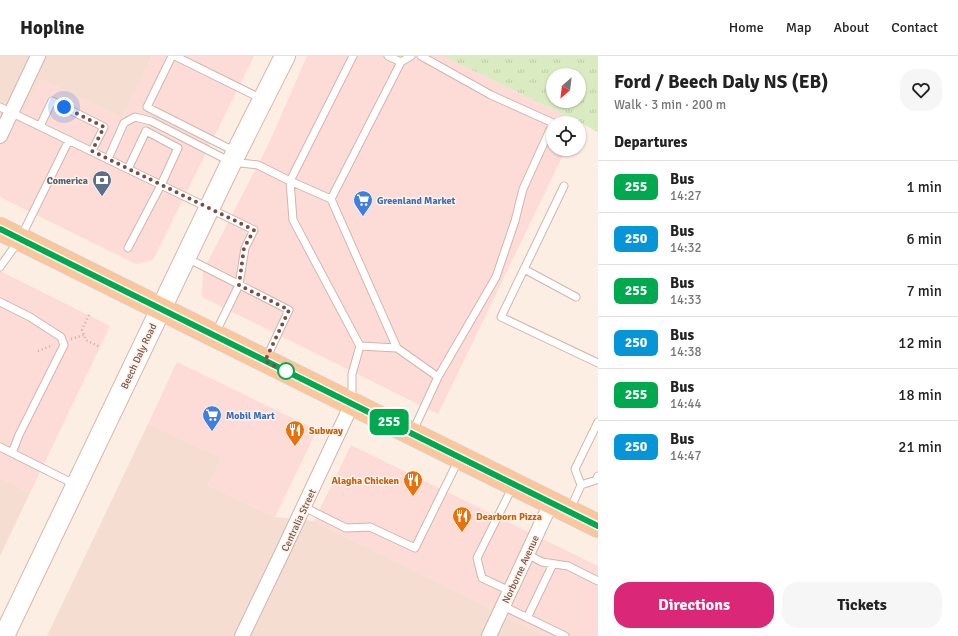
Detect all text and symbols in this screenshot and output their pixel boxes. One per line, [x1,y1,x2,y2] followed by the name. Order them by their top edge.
[20,16,84,40] text: Hopline
[729,19,764,36] text: Home
[786,19,811,36] text: Map
[833,19,869,36] text: About
[891,19,938,36] text: Contact
[546,68,586,108] north arrow
[546,68,586,156] map controls
[900,69,942,111] button: heart
[614,70,828,94] text: Ford / Beech Daly NS (EB)
[54,97,74,117] your location
[614,97,726,113] text: Walk · 3 min · 200 m
[546,116,586,156] button: locate
[614,133,687,151] text: Departures
[91,169,113,197] bank icon: Comerica
[670,170,694,188] text: Bus
[47,175,88,187] place label: Comerica
[625,178,647,195] text: 255
[906,178,942,196] text: 1 min
[670,188,702,204] text: 14:27
[352,189,374,217] supermarket icon: Greenland Market
[377,195,456,207] place label: Greenland Market
[670,222,694,240] text: Bus
[625,230,647,247] text: 250
[906,230,942,248] text: 6 min
[670,240,702,256] text: 14:32
[670,274,694,292] text: Bus
[625,282,647,299] text: 255
[906,282,942,300] text: 7 min
[670,292,702,308] text: 14:33
[118,322,159,391] street label: Beech Daly Road
[670,326,694,344] text: Bus
[625,334,647,351] text: 250
[898,334,942,352] text: 12 min
[670,344,702,360] text: 14:38
[277,362,295,380] unlabelled marker
[670,378,694,396] text: Bus
[625,386,647,403] text: 255
[898,386,942,404] text: 18 min
[670,396,702,412] text: 14:44
[201,404,223,432] supermarket icon: Mobil Mart
[366,409,412,435] line badge: 255
[226,410,275,422] place label: Mobil Mart
[378,413,400,430] text: 255
[284,419,306,447] restaurant icon: Subway
[309,425,343,437] place label: Subway
[670,430,694,448] text: Bus
[625,438,647,455] text: 250
[898,438,942,456] text: 21 min
[670,448,702,464] text: 14:47
[402,469,424,497] restaurant icon: Alagha Chicken
[332,475,400,487] place label: Alagha Chicken
[279,487,319,554] street label: Centralia Street
[451,505,473,533] restaurant icon: Dearborn Pizza
[476,511,542,523] place label: Dearborn Pizza
[500,533,542,605] street label: Norborne Avenue
[614,582,774,628] button: Directions
[782,582,942,628] button: Tickets

